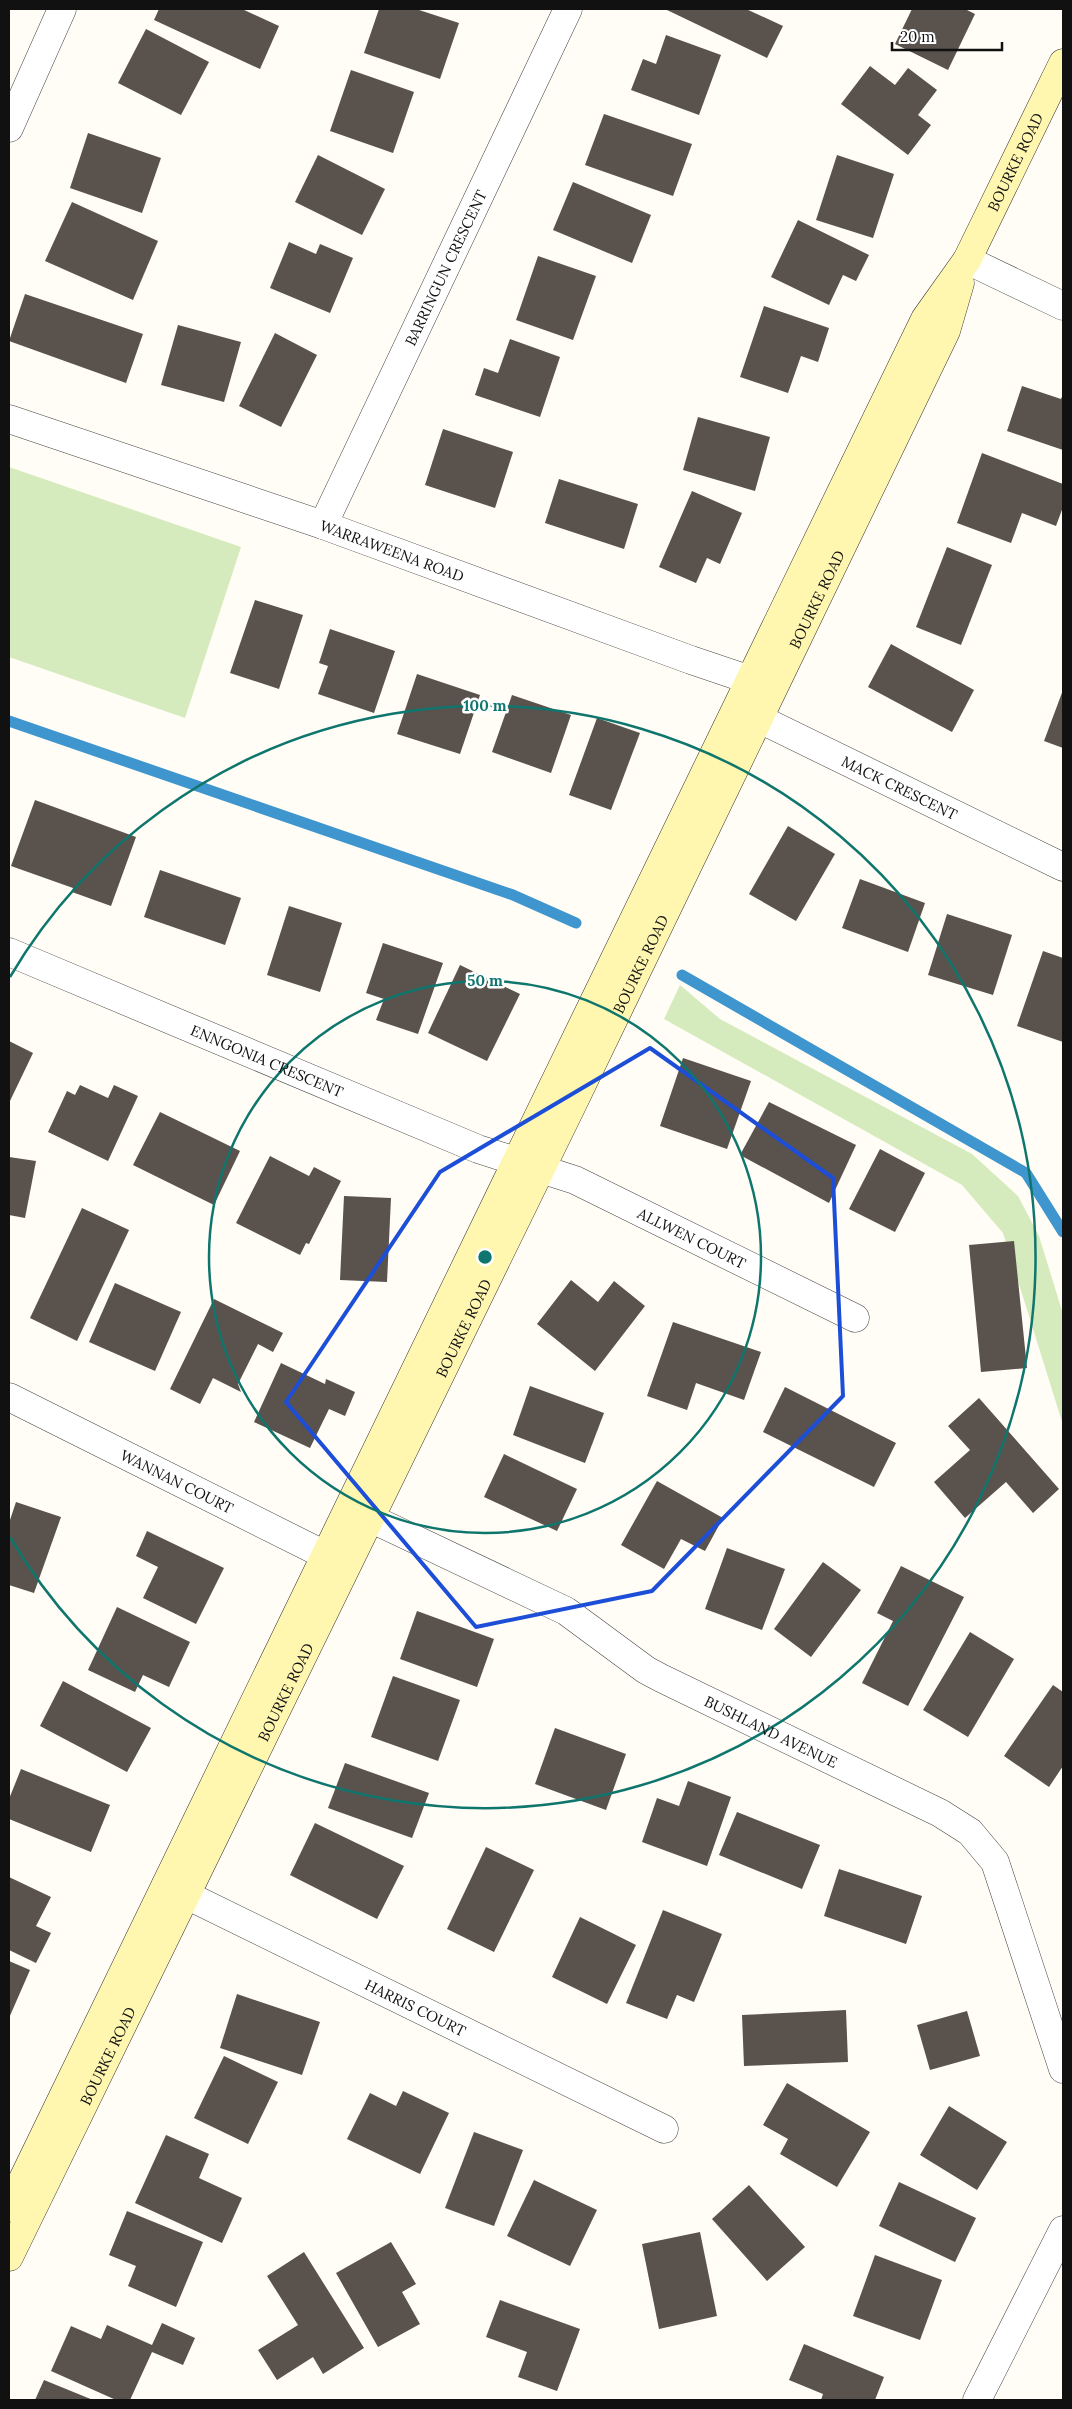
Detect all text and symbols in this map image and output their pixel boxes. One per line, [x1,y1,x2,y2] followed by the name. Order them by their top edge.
[892,20,1002,52] scale bar
[900,27,935,46] text: 20 m
[983,110,1047,214] street label: BOURKE ROAD
[400,186,491,349] street label: BARRINGUN CRESCENT
[317,515,467,585] street label: WARRAWEENA ROAD
[785,547,848,652] street label: BOURKE ROAD
[464,696,507,715] text: 100 m
[839,751,961,824] street label: MACK CRESCENT
[608,911,672,1016] street label: BOURKE ROAD
[467,971,503,990] text: 50 m
[188,1020,347,1101] street label: ENNGONIA CRESCENT
[634,1203,750,1272] street label: ALLWEN COURT
[476,1248,494,1266] centre of rings
[431,1276,495,1380] street label: BOURKE ROAD
[117,1445,237,1517] street label: WANNAN COURT
[253,1640,317,1744] street label: BOURKE ROAD
[701,1691,841,1772] street label: BUSHLAND AVENUE
[362,1975,470,2040] street label: HARRIS COURT
[75,2003,139,2108] street label: BOURKE ROAD

